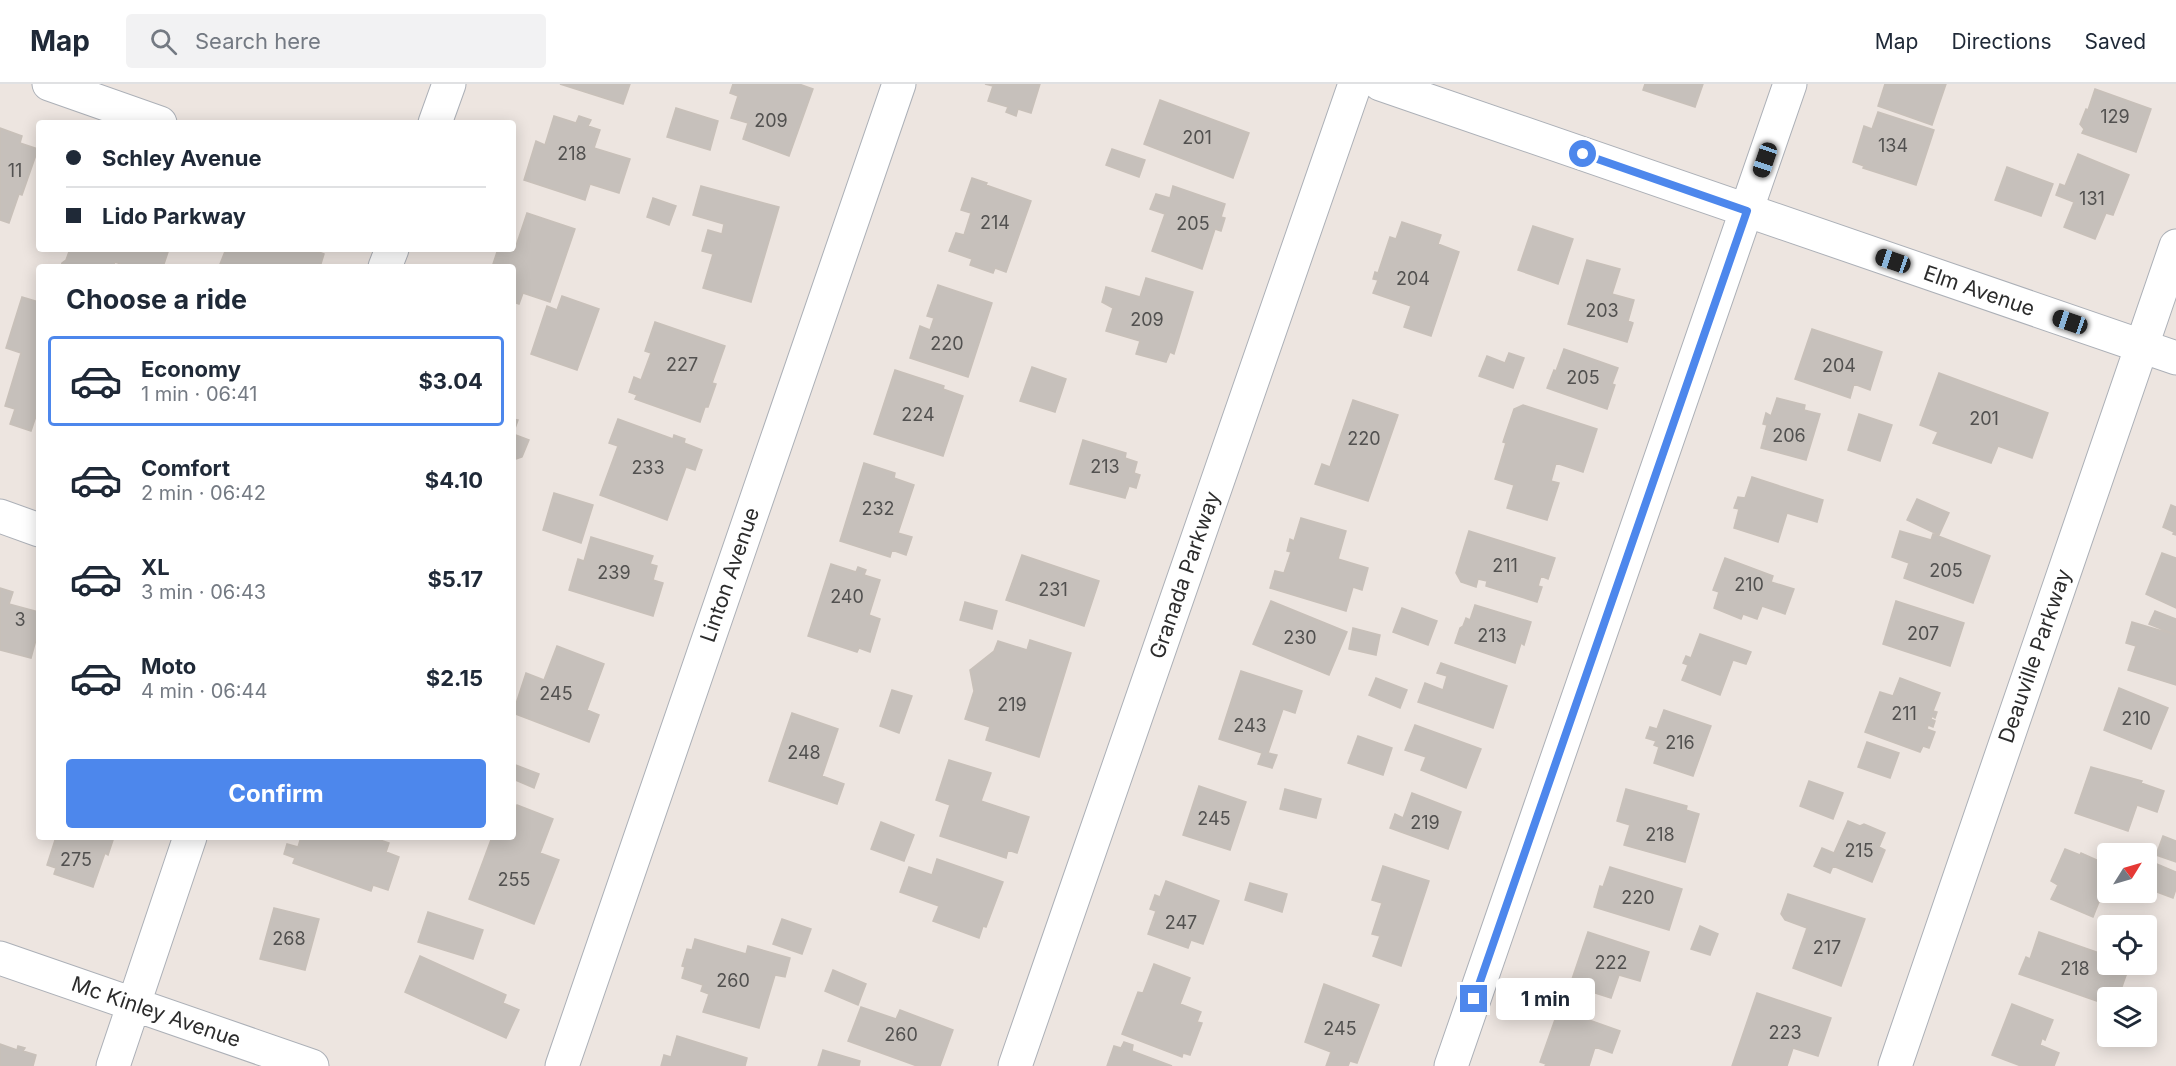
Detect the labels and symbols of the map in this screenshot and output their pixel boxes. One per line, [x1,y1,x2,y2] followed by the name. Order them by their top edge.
[2100,106,2130,127] house number: 129
[754,110,788,131] house number: 209
[1182,127,1212,148] house number: 201
[1878,135,1908,156] house number: 134
[1569,140,1596,167] route start
[1751,140,1779,180] car
[557,143,587,164] house number: 218
[8,160,22,181] house number: 11
[2079,188,2105,209] house number: 131
[980,212,1010,233] house number: 214
[1176,213,1210,234] house number: 205
[1873,247,1913,275] car
[1920,260,2038,321] street label: Elm Avenue
[1396,268,1430,289] house number: 204
[1585,300,1619,321] house number: 203
[2050,308,2090,336] car
[1130,309,1164,330] house number: 209
[930,333,964,354] house number: 220
[666,354,698,375] house number: 227
[1822,355,1856,376] house number: 204
[1566,367,1600,388] house number: 205
[901,404,935,425] house number: 224
[1969,408,1999,429] house number: 201
[1772,425,1806,446] house number: 206
[1347,428,1381,449] house number: 220
[1090,456,1120,477] house number: 213
[631,457,665,478] house number: 233
[1144,488,1225,662] street label: Granada Parkway
[861,498,895,519] house number: 232
[695,504,764,645] street label: Linton Avenue
[1492,555,1518,576] house number: 211
[1929,560,1963,581] house number: 205
[597,562,631,583] house number: 239
[1993,565,2076,746] street label: Deauville Parkway
[1734,574,1764,595] house number: 210
[1038,579,1068,600] house number: 231
[830,586,864,607] house number: 240
[14,609,26,630] house number: 3
[1907,623,1939,644] house number: 207
[1477,625,1507,646] house number: 213
[1283,627,1317,648] house number: 230
[539,683,573,704] house number: 245
[997,694,1027,715] house number: 219
[1891,703,1917,724] house number: 211
[2121,708,2151,729] house number: 210
[1233,715,1267,736] house number: 243
[1665,732,1695,753] house number: 216
[787,742,821,763] house number: 248
[1197,808,1231,829] house number: 245
[1410,812,1440,833] house number: 219
[1645,824,1675,845] house number: 218
[1844,840,1874,861] house number: 215
[2097,843,2157,903] north arrow
[60,849,92,870] house number: 275
[498,869,530,890] house number: 255
[1621,887,1655,908] house number: 220
[1165,912,1197,933] house number: 247
[272,928,306,949] house number: 268
[1813,937,1841,958] house number: 217
[1595,952,1627,973] house number: 222
[2060,958,2090,979] house number: 218
[716,970,750,991] house number: 260
[68,971,244,1052] street label: Mc Kinley Avenue
[1495,978,1594,1020] callout: 1 min
[1460,985,1487,1012] route end
[1323,1018,1357,1039] house number: 245
[1768,1022,1802,1043] house number: 223
[884,1024,918,1045] house number: 260

